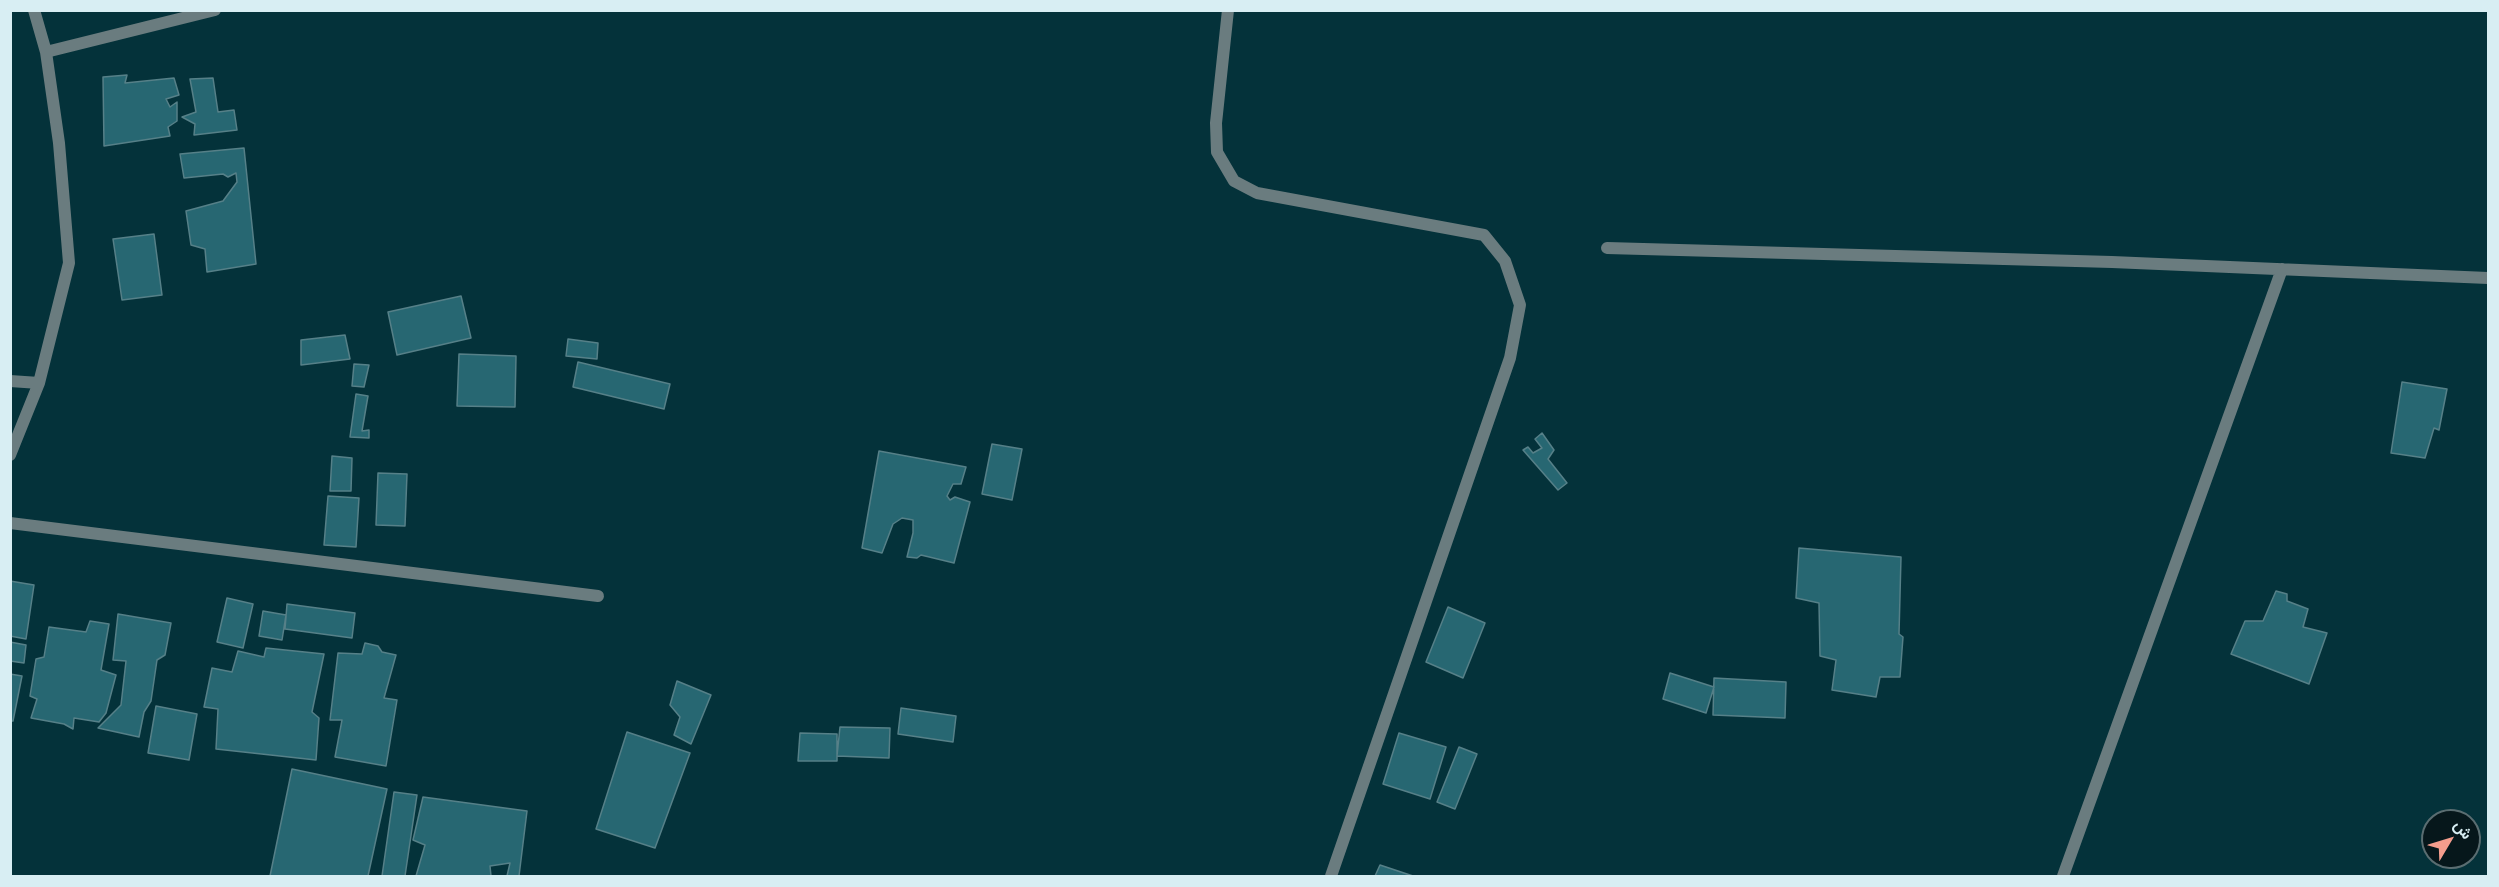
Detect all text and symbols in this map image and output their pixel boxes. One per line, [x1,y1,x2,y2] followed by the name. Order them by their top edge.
[2421,809,2481,869] north arrow
[2450,815,2477,843] text: ش

